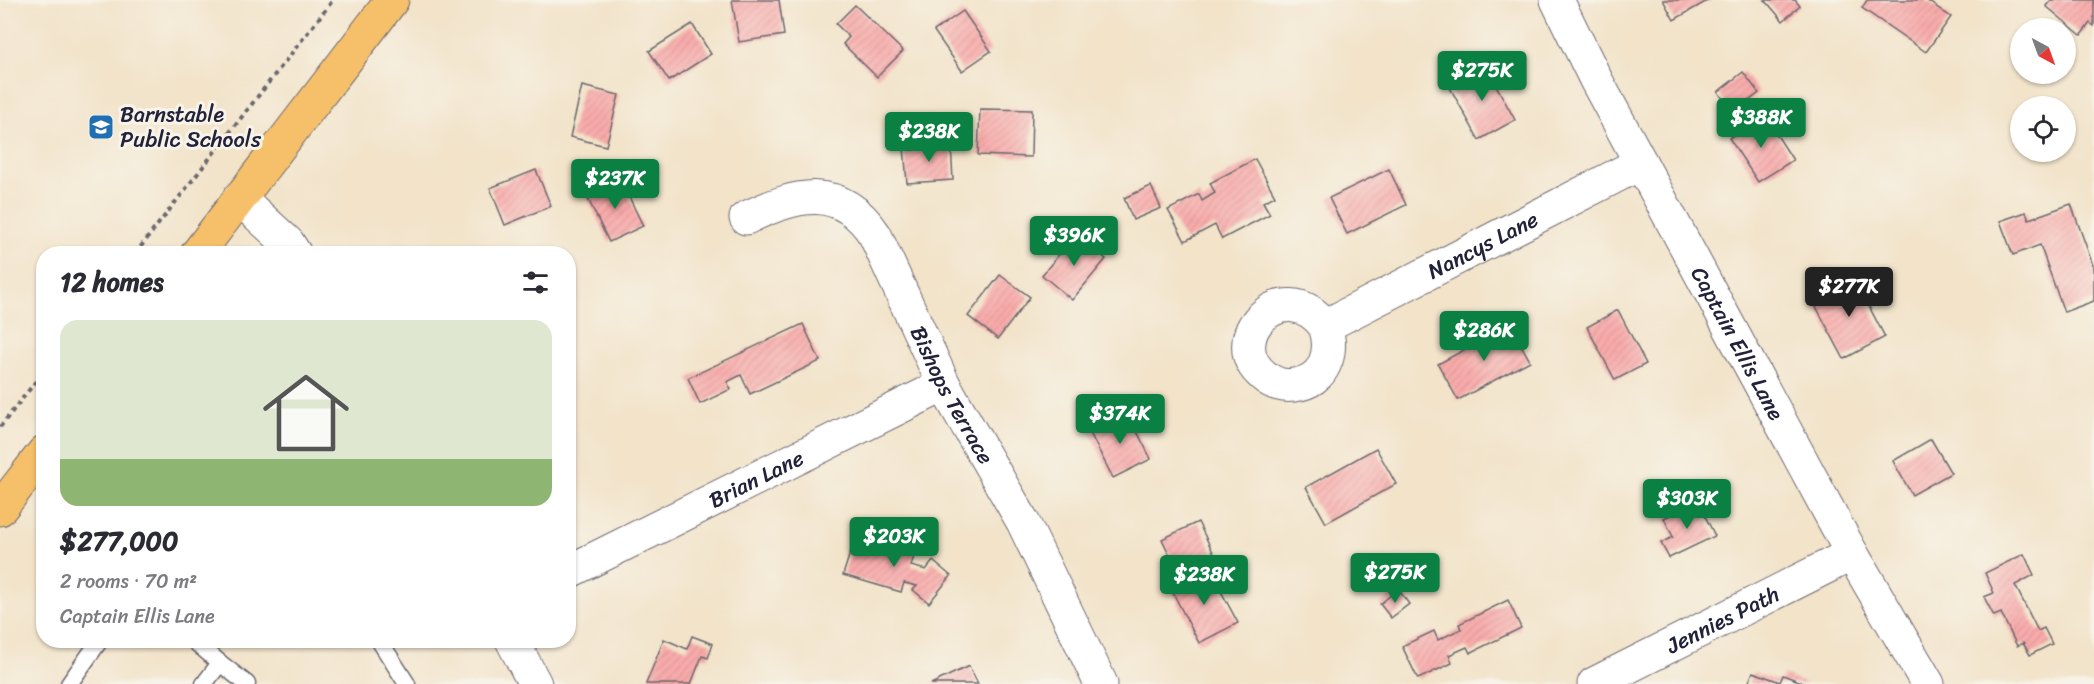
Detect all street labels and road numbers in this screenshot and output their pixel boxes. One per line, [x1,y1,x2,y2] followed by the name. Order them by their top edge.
[1420,200,1545,290] street label: Nancys Lane
[1680,259,1795,428] street label: Captain Ellis Lane
[899,319,1005,472] street label: Bishops Terrace
[702,439,811,519] street label: Brian Lane
[1659,575,1786,665] street label: Jennies Path

